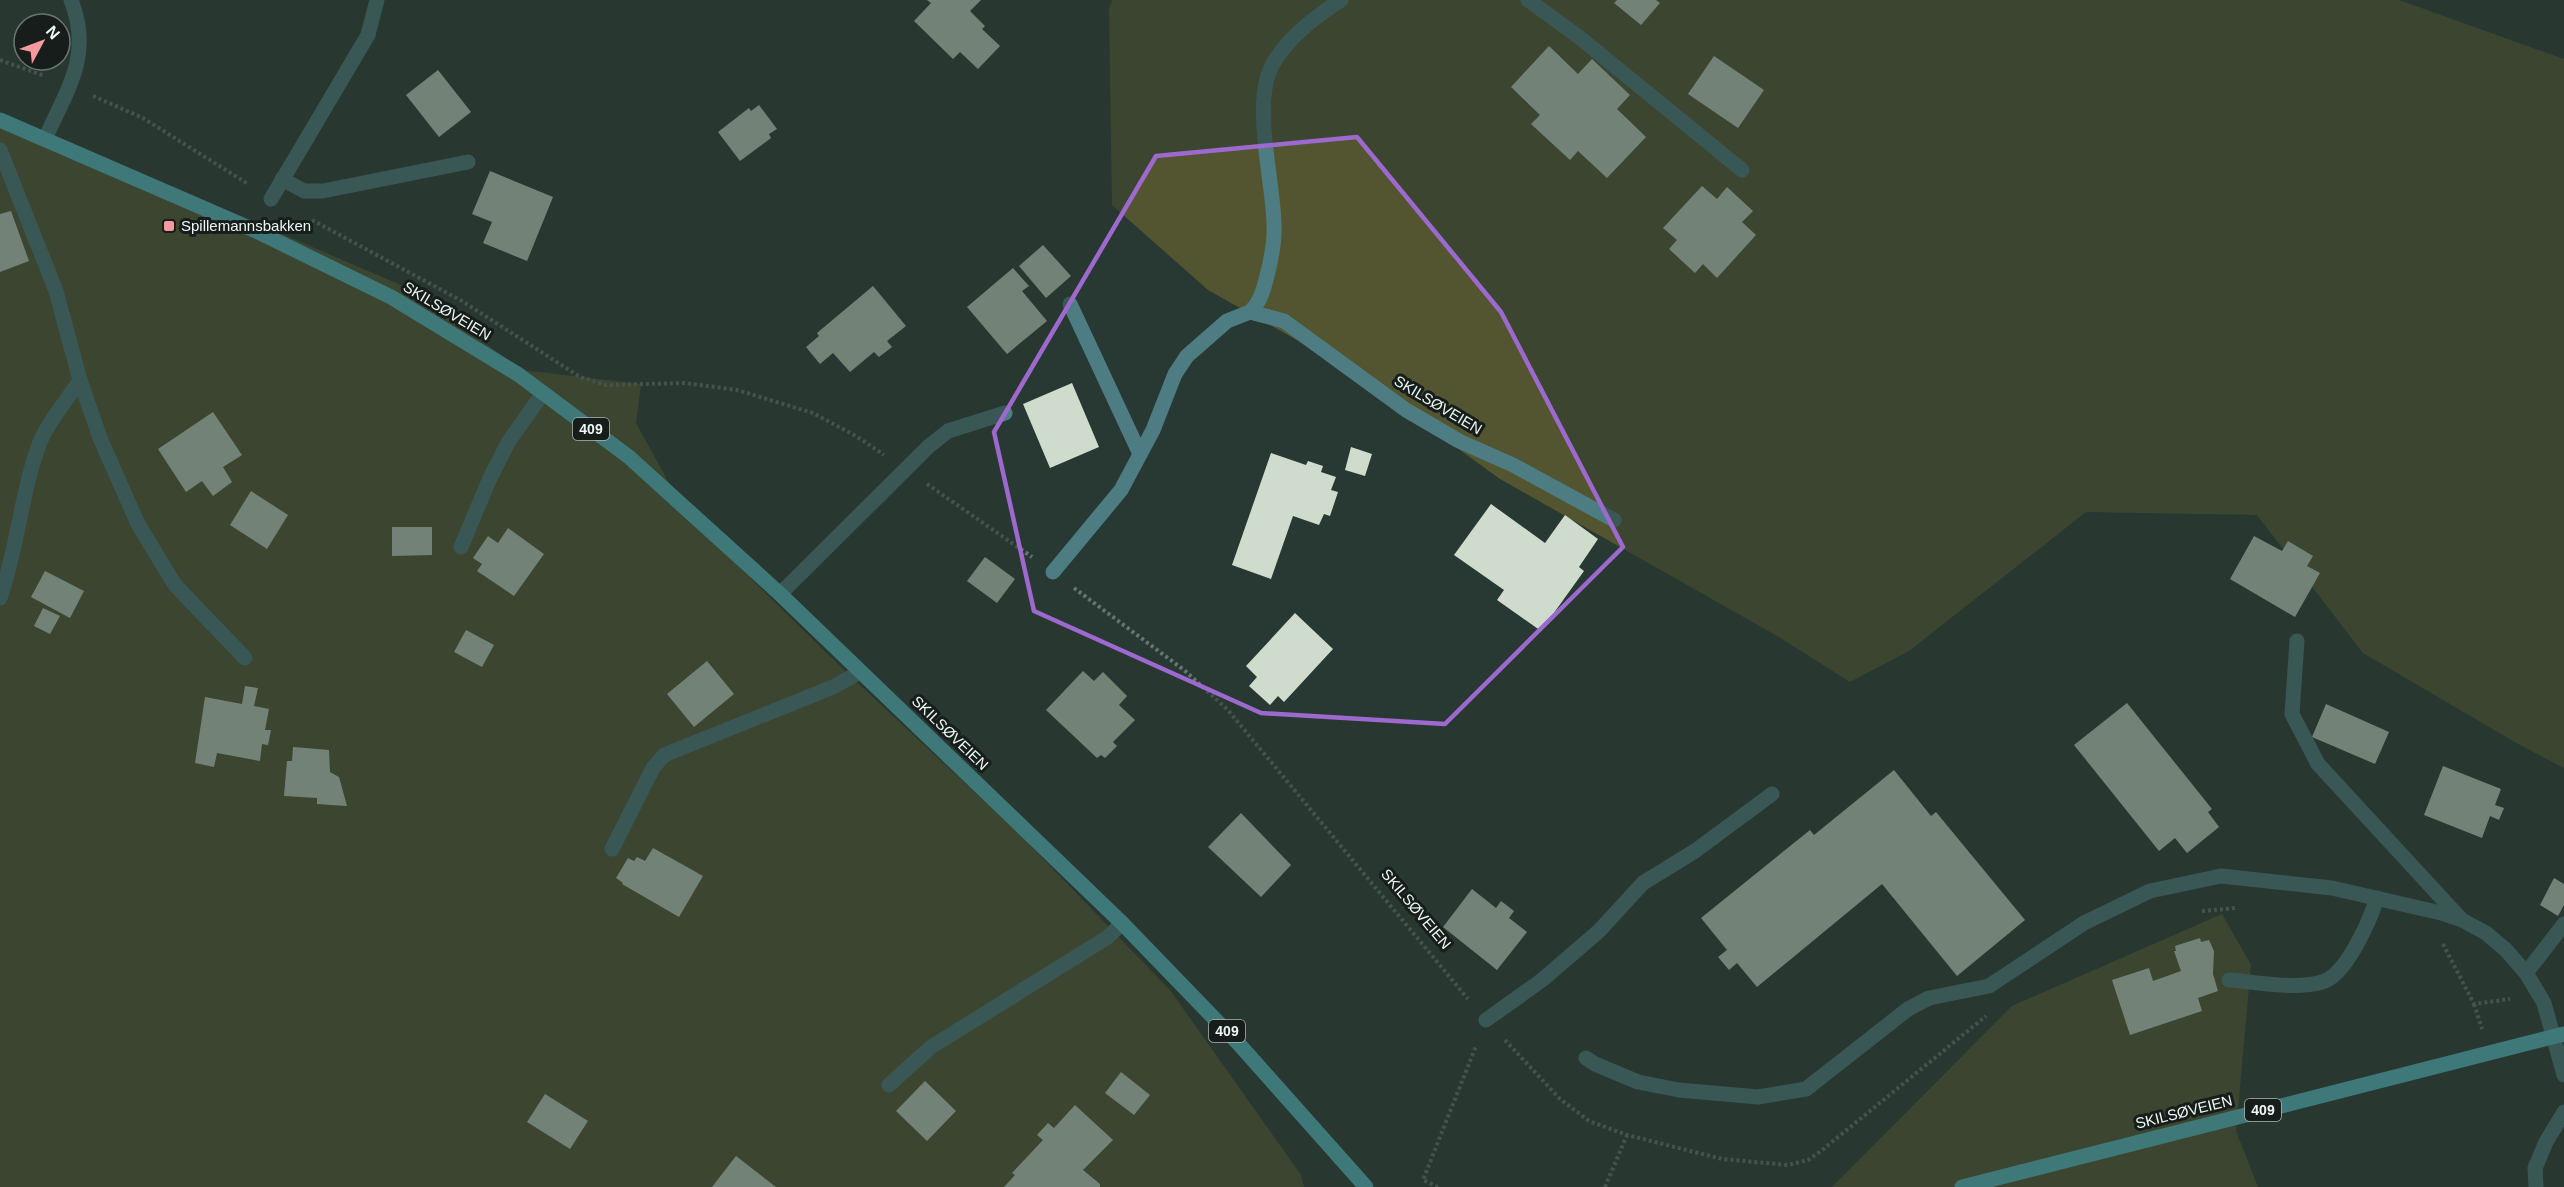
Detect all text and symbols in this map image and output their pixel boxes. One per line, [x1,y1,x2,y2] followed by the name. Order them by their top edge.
[12,12,72,72] north arrow
[43,23,63,42] text: N
[181,217,311,234] place label: Spillemannsbakken
[162,219,176,233] marker: Spillemannsbakken
[400,278,494,343] street label: SKILSØVEIEN
[1391,372,1485,437] street label: SKILSØVEIEN
[573,418,609,440] road number: 409
[909,692,992,773] street label: SKILSØVEIEN
[1378,865,1455,952] street label: SKILSØVEIEN
[1209,1020,1245,1042] road number: 409
[2134,1091,2234,1132] street label: SKILSØVEIEN
[2245,1099,2281,1121] road number: 409

